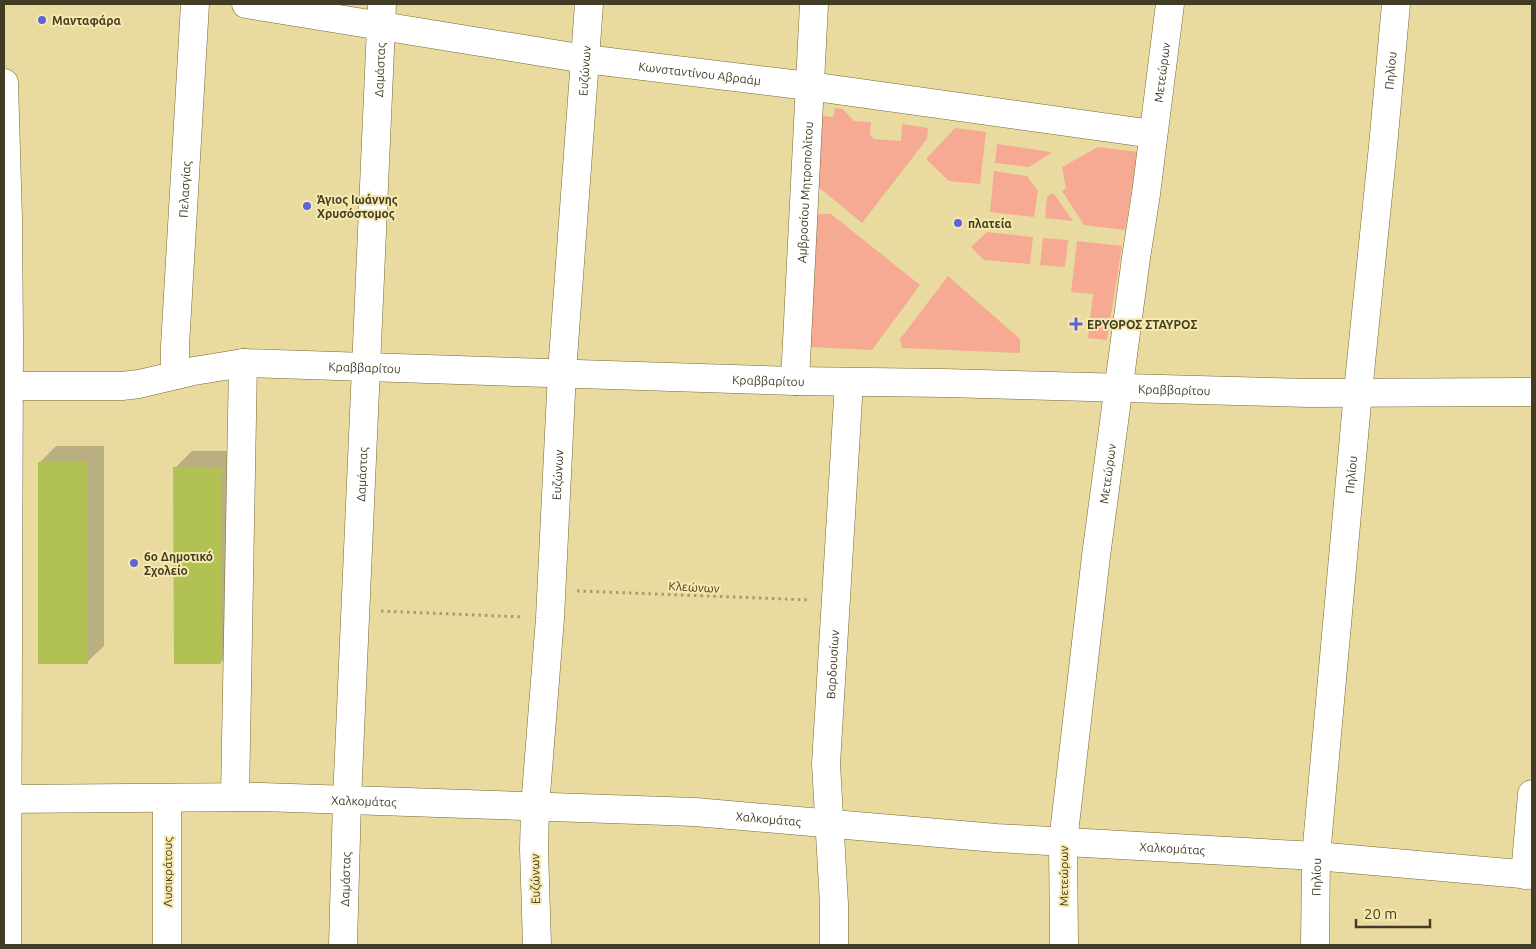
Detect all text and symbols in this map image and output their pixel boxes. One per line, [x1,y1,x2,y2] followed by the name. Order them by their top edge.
[36,14,48,26] marker: Μανταφάρα
[52,14,122,27] place label: Μανταφάρα
[1151,41,1172,103] street label: Μετεώρων
[371,42,388,97] street label: Δαμάστας
[576,45,592,96] street label: Ευζώνων
[1382,51,1398,90] street label: Πηλίου
[638,59,762,87] street label: Κωνσταντίνου Αβραάμ
[794,121,815,263] street label: Αμβροσίου Μητροπολίτου
[176,160,193,218] street label: Πελασγίας
[317,193,398,221] place label: Άγιος Ιωάννης Χρυσόστομος
[301,200,313,212] marker: Άγιος Ιωάννης Χρυσόστομος
[952,217,964,229] marker: πλατεία
[968,217,1012,230] place label: πλατεία
[1069,317,1083,331] marker: ΕΡΥΘΡΟΣ ΣΤΑΥΡΟΣ
[1087,318,1197,331] place label: ΕΡΥΘΡΟΣ ΣΤΑΥΡΟΣ
[328,359,401,375] street label: Κραββαρίτου
[732,372,805,388] street label: Κραββαρίτου
[1138,382,1211,397] street label: Κραββαρίτου
[1097,443,1118,505] street label: Μετεώρων
[354,446,370,502] street label: Δαμάστας
[549,449,565,500] street label: Ευζώνων
[1342,455,1359,494] street label: Πηλίου
[144,550,213,577] place label: 6ο Δημοτικό Σχολείο
[128,557,140,569] marker: 6ο Δημοτικό Σχολείο
[668,579,720,595] street label: Κλεώνων
[823,629,841,699] street label: Βαρδουσίων
[331,793,397,809] street label: Χαλκομάτας
[735,809,802,829] street label: Χαλκομάτας
[161,837,175,907] street label: Λυσικράτους
[1139,840,1206,857] street label: Χαλκομάτας
[1057,846,1070,906] street label: Μετεώρων
[338,851,353,906] street label: Δαμάστας
[528,854,542,904] street label: Ευζώνων
[1309,858,1322,896] street label: Πηλίου
[1356,896,1430,928] scale bar
[1364,905,1397,922] text: 20 m

